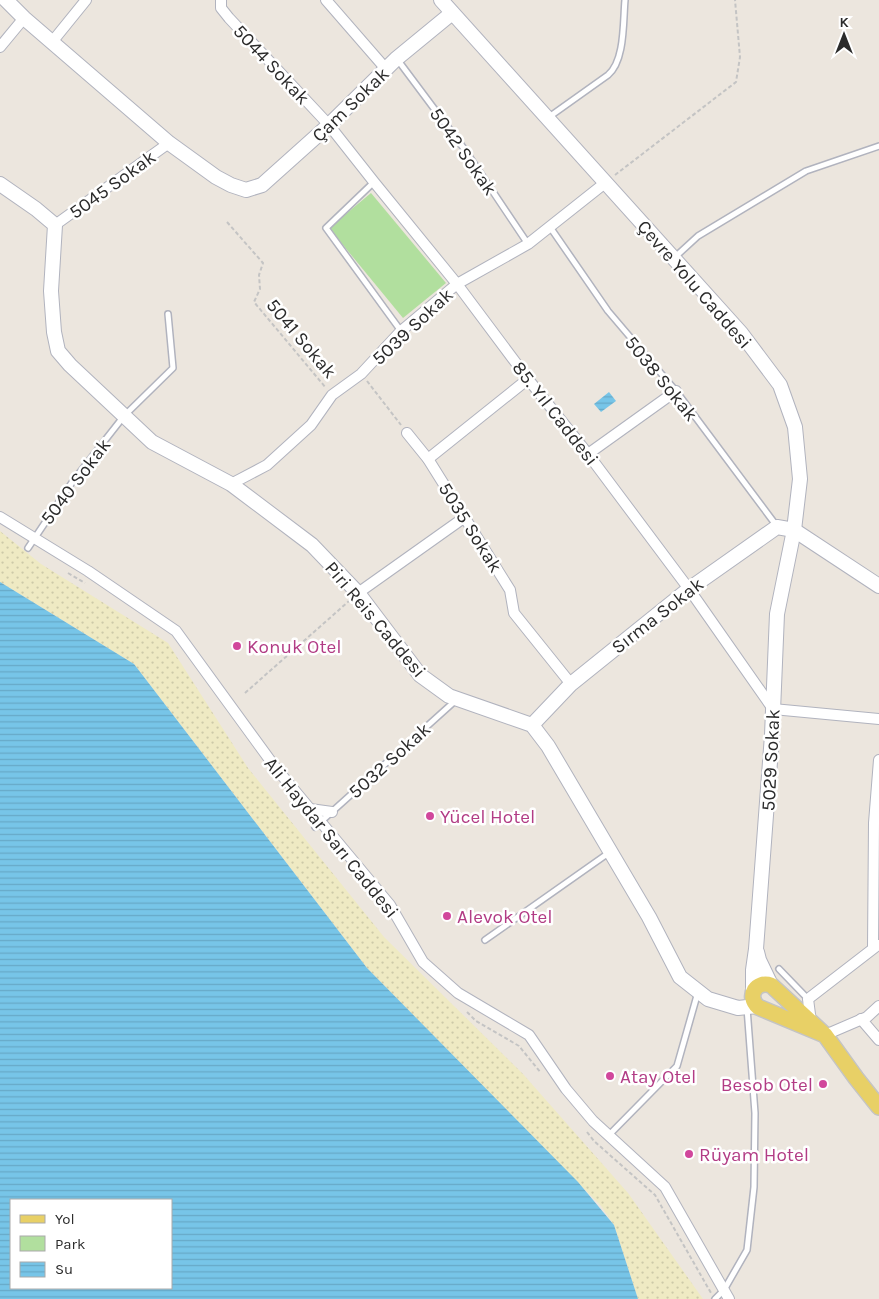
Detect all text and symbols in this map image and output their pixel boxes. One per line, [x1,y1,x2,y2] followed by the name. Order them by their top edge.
[819,10,869,60] north arrow
[839,14,849,31] text: K
[229,20,314,110] street label: 5044 Sokak
[308,63,394,147] street label: Çam Sokak
[425,104,502,200] street label: 5042 Sokak
[65,146,160,224] street label: 5045 Sokak
[632,216,756,353] street label: Çevre Yolu Caddesi
[368,284,458,370] street label: 5039 Sokak
[262,294,341,383] street label: 5041 Sokak
[620,332,702,426] street label: 5038 Sokak
[508,357,603,470] street label: 85. Yıl Caddesi
[36,434,115,529] street label: 5040 Sokak
[434,478,507,577] street label: 5035 Sokak
[320,557,430,682] street label: Piri Reis Caddesi
[607,573,708,658] street label: Sırma Sokak
[247,636,342,658] place label: Konuk Otel
[231,640,243,652] marker: Konuk Otel
[757,708,785,812] street label: 5029 Sokak
[344,718,435,803] street label: 5032 Sokak
[260,753,403,922] street label: Ali Haydar Sarı Caddesi
[440,806,535,828] place label: Yücel Hotel
[424,810,436,822] marker: Yücel Hotel
[457,906,553,928] place label: Alevok Otel
[441,910,453,922] marker: Alevok Otel
[620,1066,696,1088] place label: Atay Otel
[604,1070,616,1082] marker: Atay Otel
[721,1074,813,1096] place label: Besob Otel
[817,1078,829,1090] marker: Besob Otel
[699,1144,809,1166] place label: Rüyam Hotel
[683,1148,695,1160] marker: Rüyam Hotel
[10,1199,172,1289] legend
[55,1210,75,1228] text: Yol
[55,1235,85,1253] text: Park
[55,1260,73,1278] text: Su

